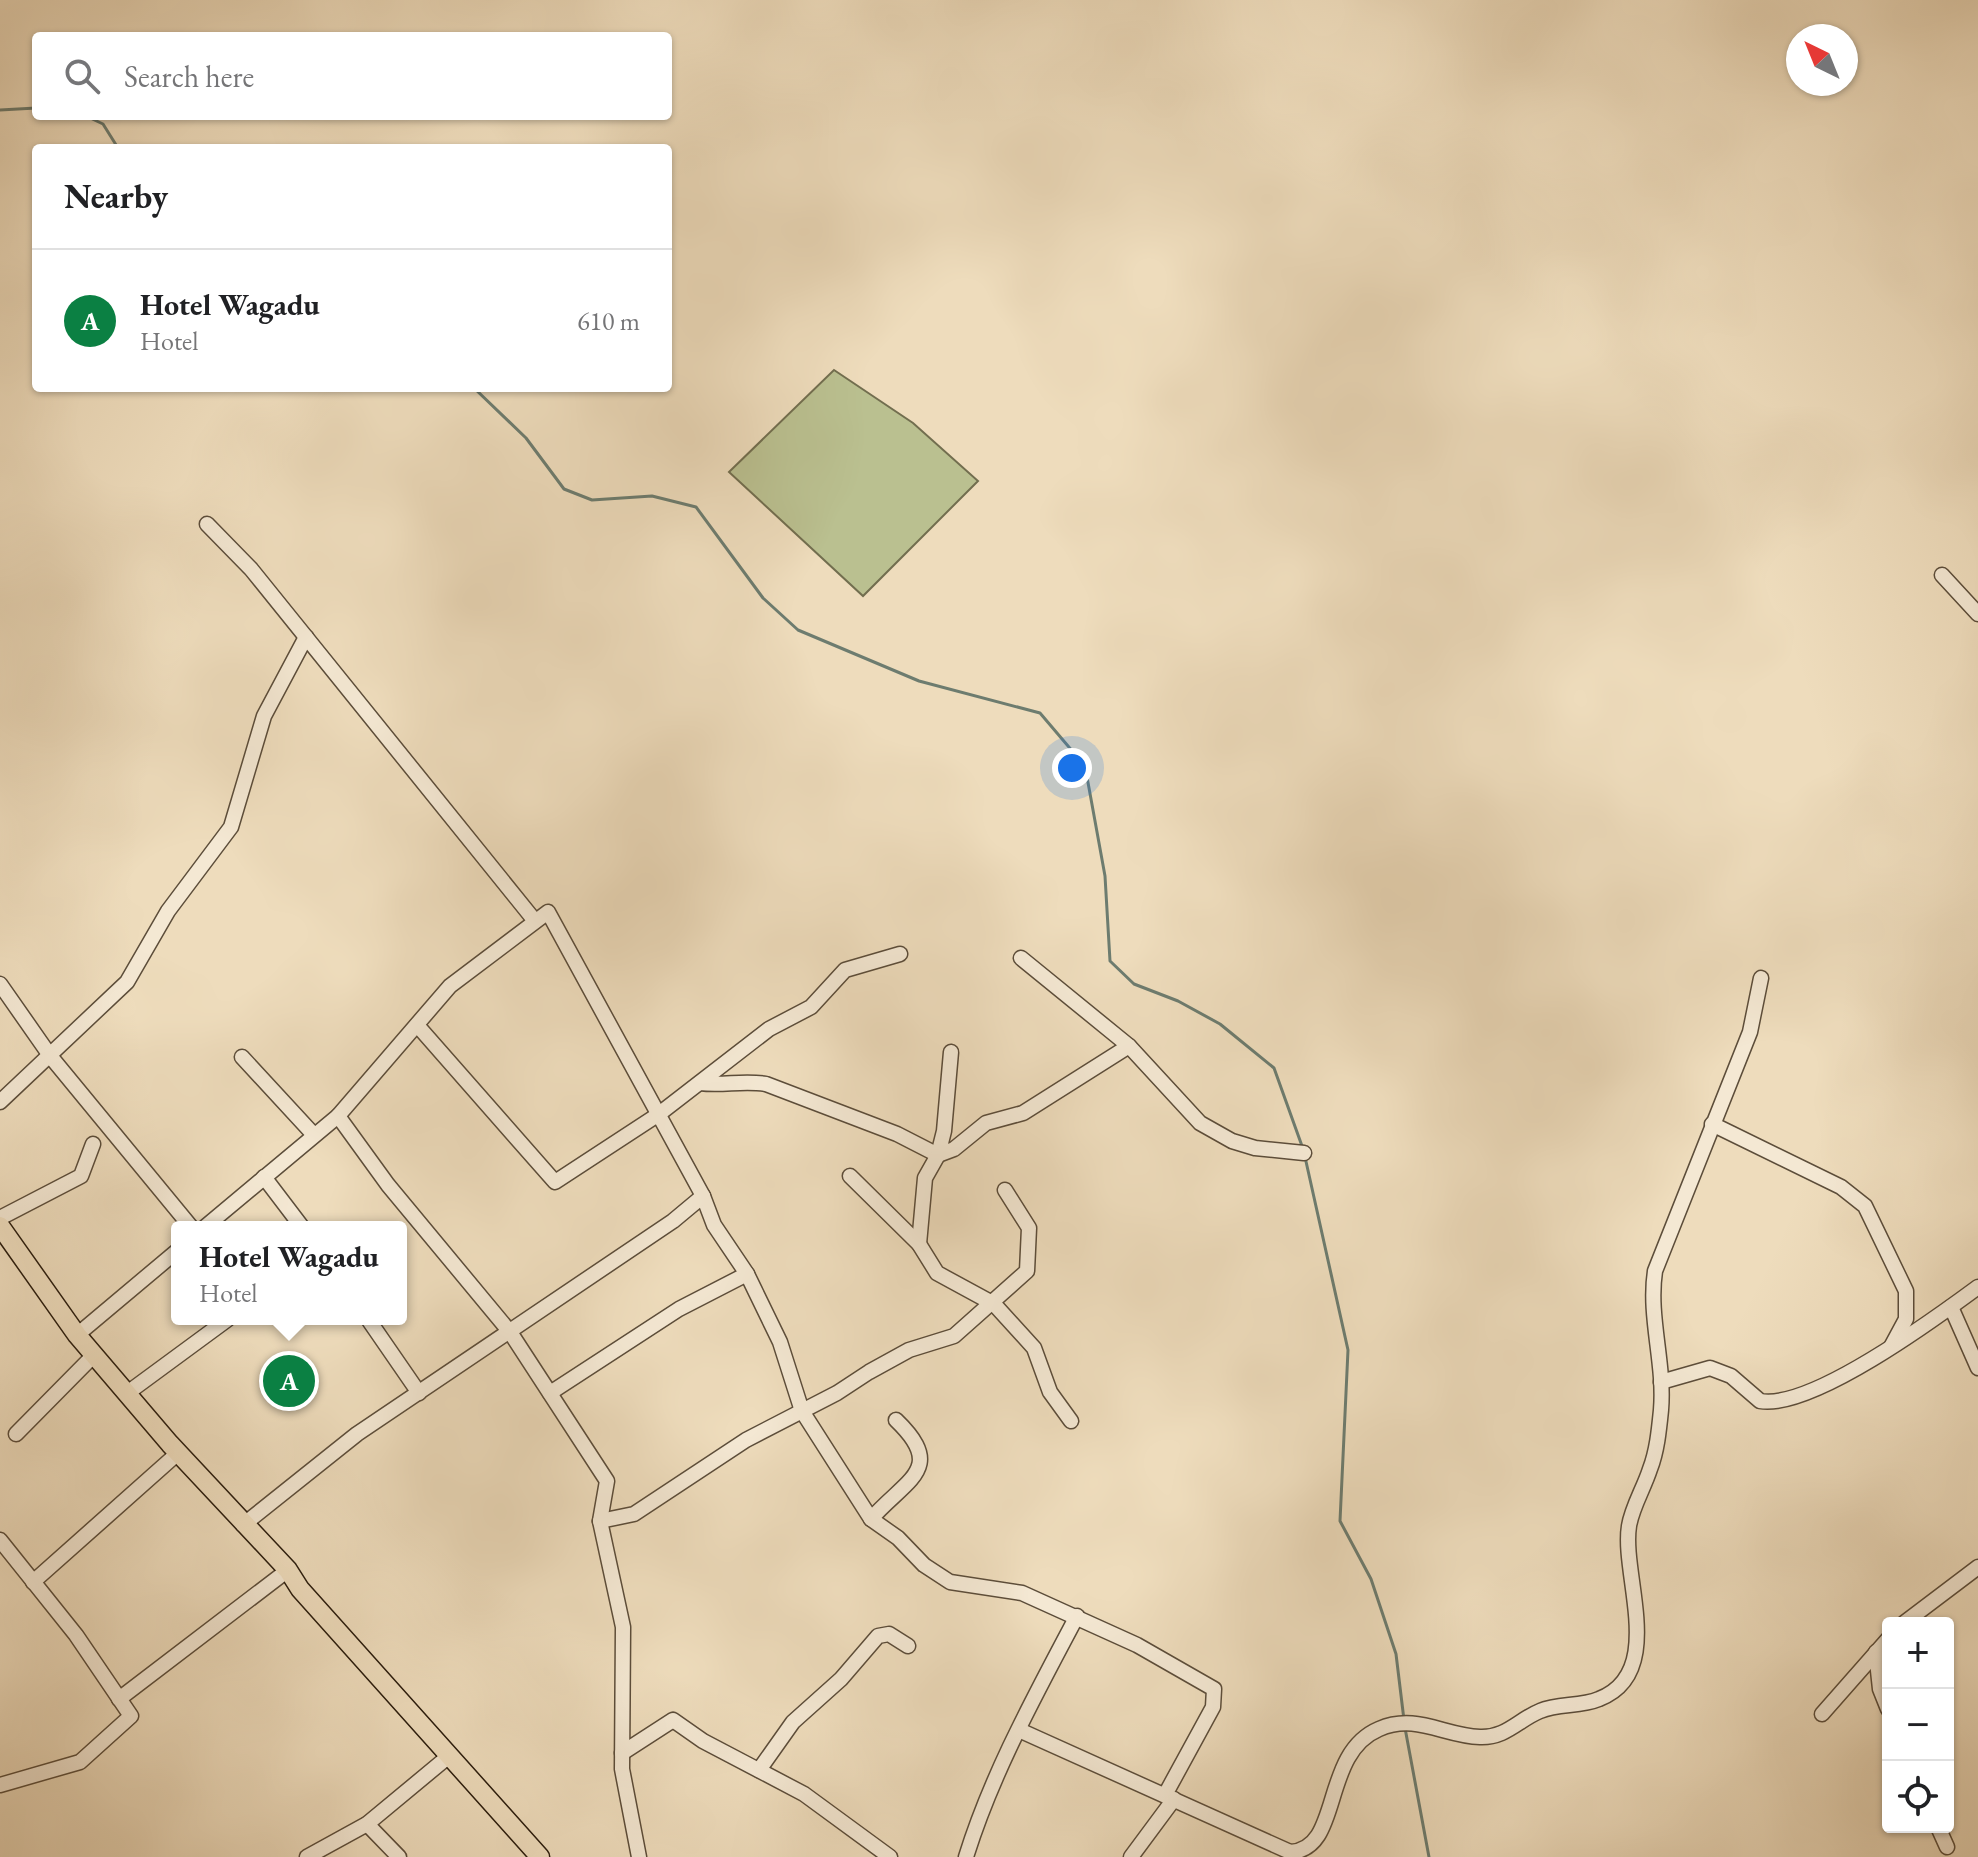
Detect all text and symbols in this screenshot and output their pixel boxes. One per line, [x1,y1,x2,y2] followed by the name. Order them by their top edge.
[1786,24,1858,96] north arrow
[32,32,672,120] search box
[60,54,104,98] icon: search
[124,57,254,96] text: Search here
[64,174,168,218] text: Nearby
[140,285,320,324] text: Hotel Wagadu
[81,304,99,338] text: A
[577,304,640,338] text: 610 m
[140,324,198,358] text: Hotel
[1052,748,1092,788] your location
[171,1221,407,1325] popup
[199,1237,379,1276] text: Hotel Wagadu
[199,1276,258,1310] text: Hotel
[263,1351,315,1411] pin: A
[1882,1617,1954,1833] map controls
[1882,1617,1954,1689] button: +
[1882,1689,1954,1761] button: −
[1882,1761,1954,1833] button: locate

